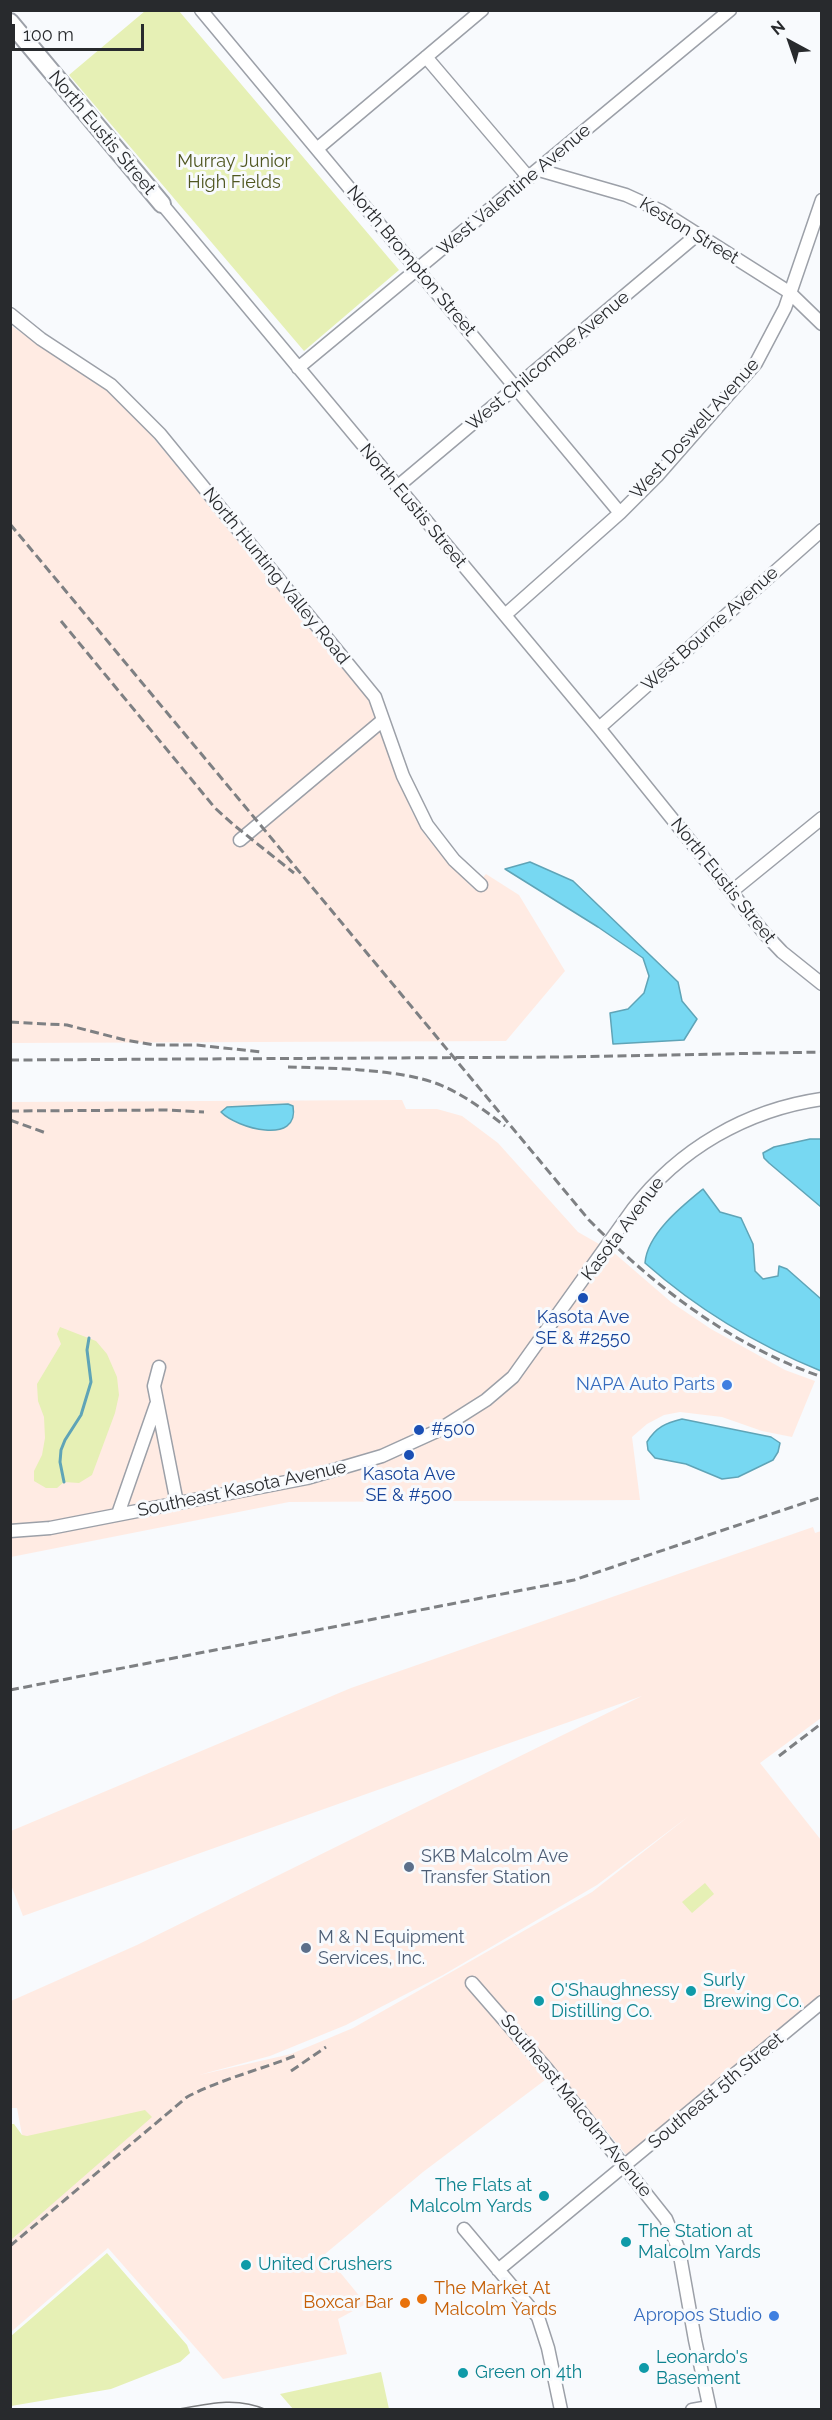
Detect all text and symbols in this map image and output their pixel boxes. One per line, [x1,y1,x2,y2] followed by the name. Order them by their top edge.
[15,12,147,50] scale bar
[760,12,820,72] north arrow
[767,17,789,39] text: N
[23,24,74,45] text: 100 m
[44,67,160,199] street label: North Eustis Street
[433,120,595,260] street label: West Valentine Avenue
[177,151,291,194] park label: Murray Junior High Fields
[342,181,480,341] street label: North Brompton Street
[636,193,742,269] street label: Keston Street
[462,287,634,435] street label: West Chilcombe Avenue
[626,354,764,504] street label: West Doswell Avenue
[355,440,471,572] street label: North Eustis Street
[198,483,354,669] street label: North Hunting Valley Road
[637,562,783,696] street label: West Bourne Avenue
[666,814,780,948] street label: North Eustis Street
[577,1173,669,1285] street label: Kasota Avenue
[576,1291,590,1305] marker: Kasota Ave SE & #2550
[535,1307,631,1350] place label: Kasota Ave SE & #2550
[576,1374,715,1396] place label: NAPA Auto Parts
[720,1378,734,1392] marker: NAPA Auto Parts
[431,1419,475,1441] place label: #500
[412,1423,426,1437] marker: #500
[402,1448,416,1462] marker: Kasota Ave SE & #500
[136,1456,348,1522] street label: Southeast Kasota Avenue
[363,1464,455,1506] place label: Kasota Ave SE & #500
[421,1846,568,1888] place label: SKB Malcolm Ave Transfer Station
[402,1860,416,1874] marker: SKB Malcolm Ave Transfer Station
[318,1927,465,1970] place label: M & N Equipment Services, Inc.
[299,1941,313,1955] marker: M & N Equipment Services, Inc.
[703,1970,802,2012] place label: Surly Brewing Co.
[551,1980,680,2022] place label: O'Shaughnessy Distilling Co.
[684,1984,698,1998] marker: Surly Brewing Co.
[532,1994,546,2008] marker: O'Shaughnessy Distilling Co.
[496,2010,656,2202] street label: Southeast Malcolm Avenue
[644,2028,788,2154] street label: Southeast 5th Street
[409,2175,532,2218] place label: The Flats at Malcolm Yards
[537,2189,551,2203] marker: The Flats at Malcolm Yards
[638,2221,761,2264] place label: The Station at Malcolm Yards
[619,2235,633,2249] marker: The Station at Malcolm Yards
[258,2254,392,2276] place label: United Crushers
[239,2258,253,2272] marker: United Crushers
[434,2278,557,2320] place label: The Market At Malcolm Yards
[303,2292,393,2314] place label: Boxcar Bar
[415,2292,429,2306] marker: The Market At Malcolm Yards
[398,2296,412,2310] marker: Boxcar Bar
[634,2305,762,2327] place label: Apropos Studio
[767,2309,781,2323] marker: Apropos Studio
[656,2347,748,2390] place label: Leonardo's Basement
[637,2361,651,2375] marker: Leonardo's Basement
[475,2362,582,2384] place label: Green on 4th
[456,2366,470,2380] marker: Green on 4th

